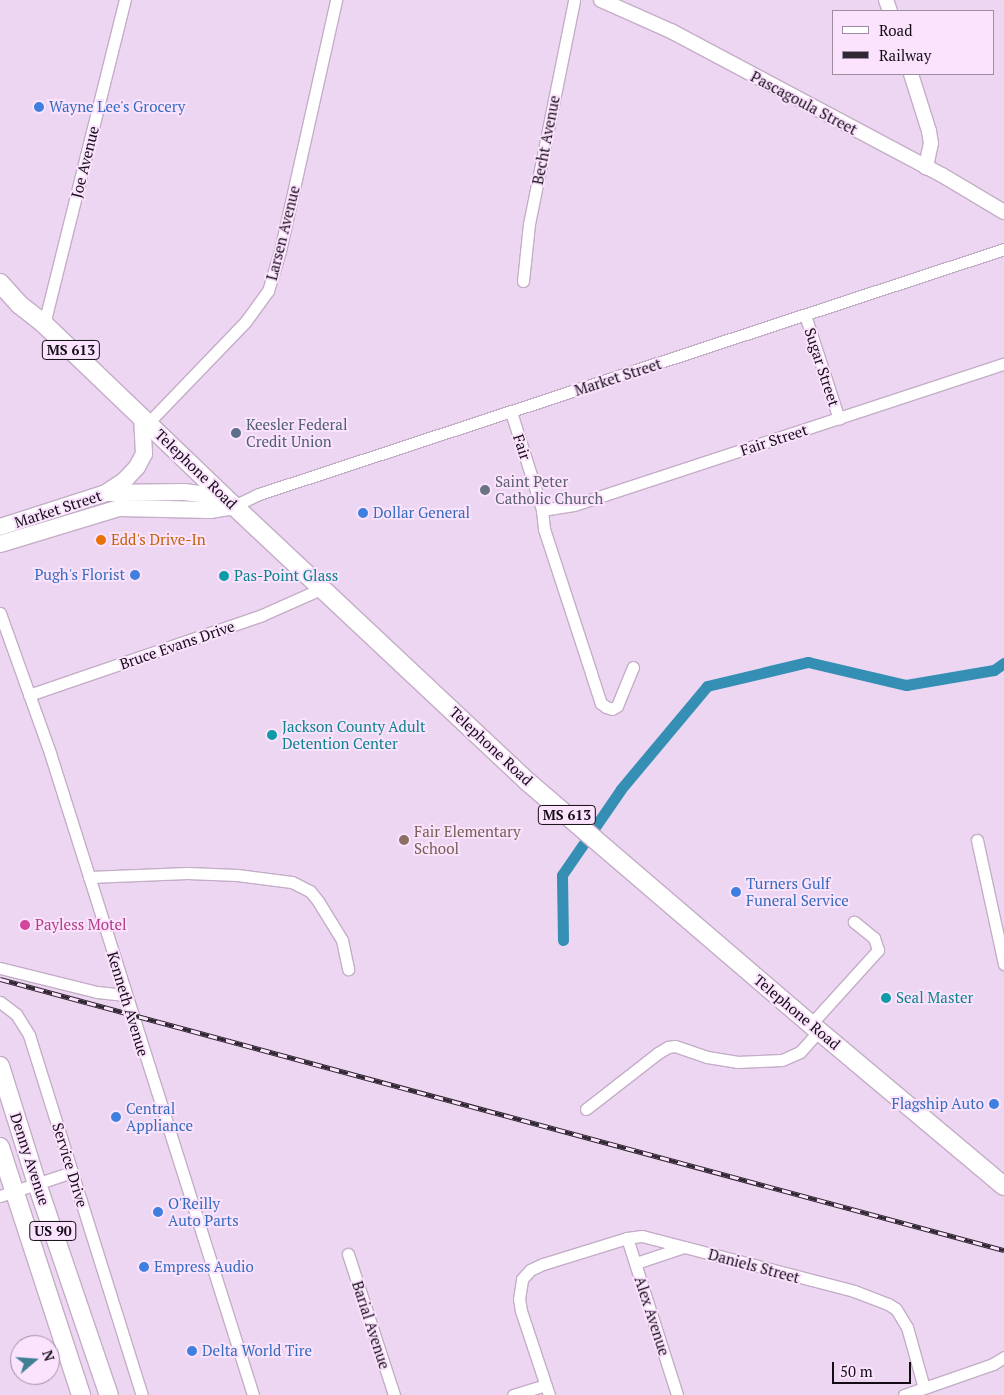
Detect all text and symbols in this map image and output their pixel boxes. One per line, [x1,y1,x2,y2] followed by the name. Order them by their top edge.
[832,10,994,75] legend
[879,20,912,40] text: Road
[879,45,931,65] text: Railway
[748,67,860,139] street label: Pascagoula Street
[528,94,564,186] street label: Becht Avenue
[49,98,185,116] place label: Wayne Lee's Grocery
[33,101,45,113] marker: Wayne Lee's Grocery
[67,124,103,200] street label: Joe Avenue
[263,184,303,282] street label: Larsen Avenue
[801,325,843,409] street label: Sugar Street
[41,338,101,362] road number: MS 613
[572,354,664,400] street label: Market Street
[246,415,347,450] place label: Keesler Federal Credit Union
[738,421,810,459] street label: Fair Street
[151,425,241,513] street label: Telephone Road
[230,427,242,439] marker: Keesler Federal Credit Union
[509,432,535,462] street label: Fair
[495,472,603,507] place label: Saint Peter Catholic Church
[479,484,491,496] marker: Saint Peter Catholic Church
[12,486,104,532] street label: Market Street
[373,504,470,522] place label: Dollar General
[357,507,369,519] marker: Dollar General
[111,531,206,549] place label: Edd's Drive-In
[95,534,107,546] marker: Edd's Drive-In
[34,566,125,584] place label: Pugh's Florist
[234,567,338,585] place label: Pas-Point Glass
[129,569,141,581] marker: Pugh's Florist
[218,570,230,582] marker: Pas-Point Glass
[117,617,237,673] street label: Bruce Evans Drive
[446,703,536,789] street label: Telephone Road
[282,717,426,752] place label: Jackson County Adult Detention Center
[266,729,278,741] marker: Jackson County Adult Detention Center
[537,804,597,826] road number: MS 613
[414,822,521,857] place label: Fair Elementary School
[398,834,410,846] marker: Fair Elementary School
[746,874,849,909] place label: Turners Gulf Funeral Service
[730,886,742,898] marker: Turners Gulf Funeral Service
[35,916,127,934] place label: Payless Motel
[19,919,31,931] marker: Payless Motel
[103,949,153,1059] street label: Kenneth Avenue
[750,971,844,1053] street label: Telephone Road
[896,989,973,1007] place label: Seal Master
[880,992,892,1004] marker: Seal Master
[891,1095,984,1113] place label: Flagship Auto
[988,1098,1000,1110] marker: Flagship Auto
[126,1099,193,1134] place label: Central Appliance
[7,1110,53,1208] street label: Denny Avenue
[110,1111,122,1123] marker: Central Appliance
[49,1121,91,1209] street label: Service Drive
[168,1194,239,1229] place label: O'Reilly Auto Parts
[152,1206,164,1218] marker: O'Reilly Auto Parts
[29,1220,77,1242] road number: US 90
[706,1245,802,1287] street label: Daniels Street
[154,1258,254,1276] place label: Empress Audio
[138,1261,150,1273] marker: Empress Audio
[631,1274,673,1358] street label: Alex Avenue
[348,1279,394,1371] street label: Barial Avenue
[10,1335,60,1385] north arrow
[202,1342,312,1360] place label: Delta World Tire
[186,1345,198,1357] marker: Delta World Tire
[38,1348,59,1364] text: N
[834,1352,913,1384] scale bar
[840,1361,873,1381] text: 50 m

